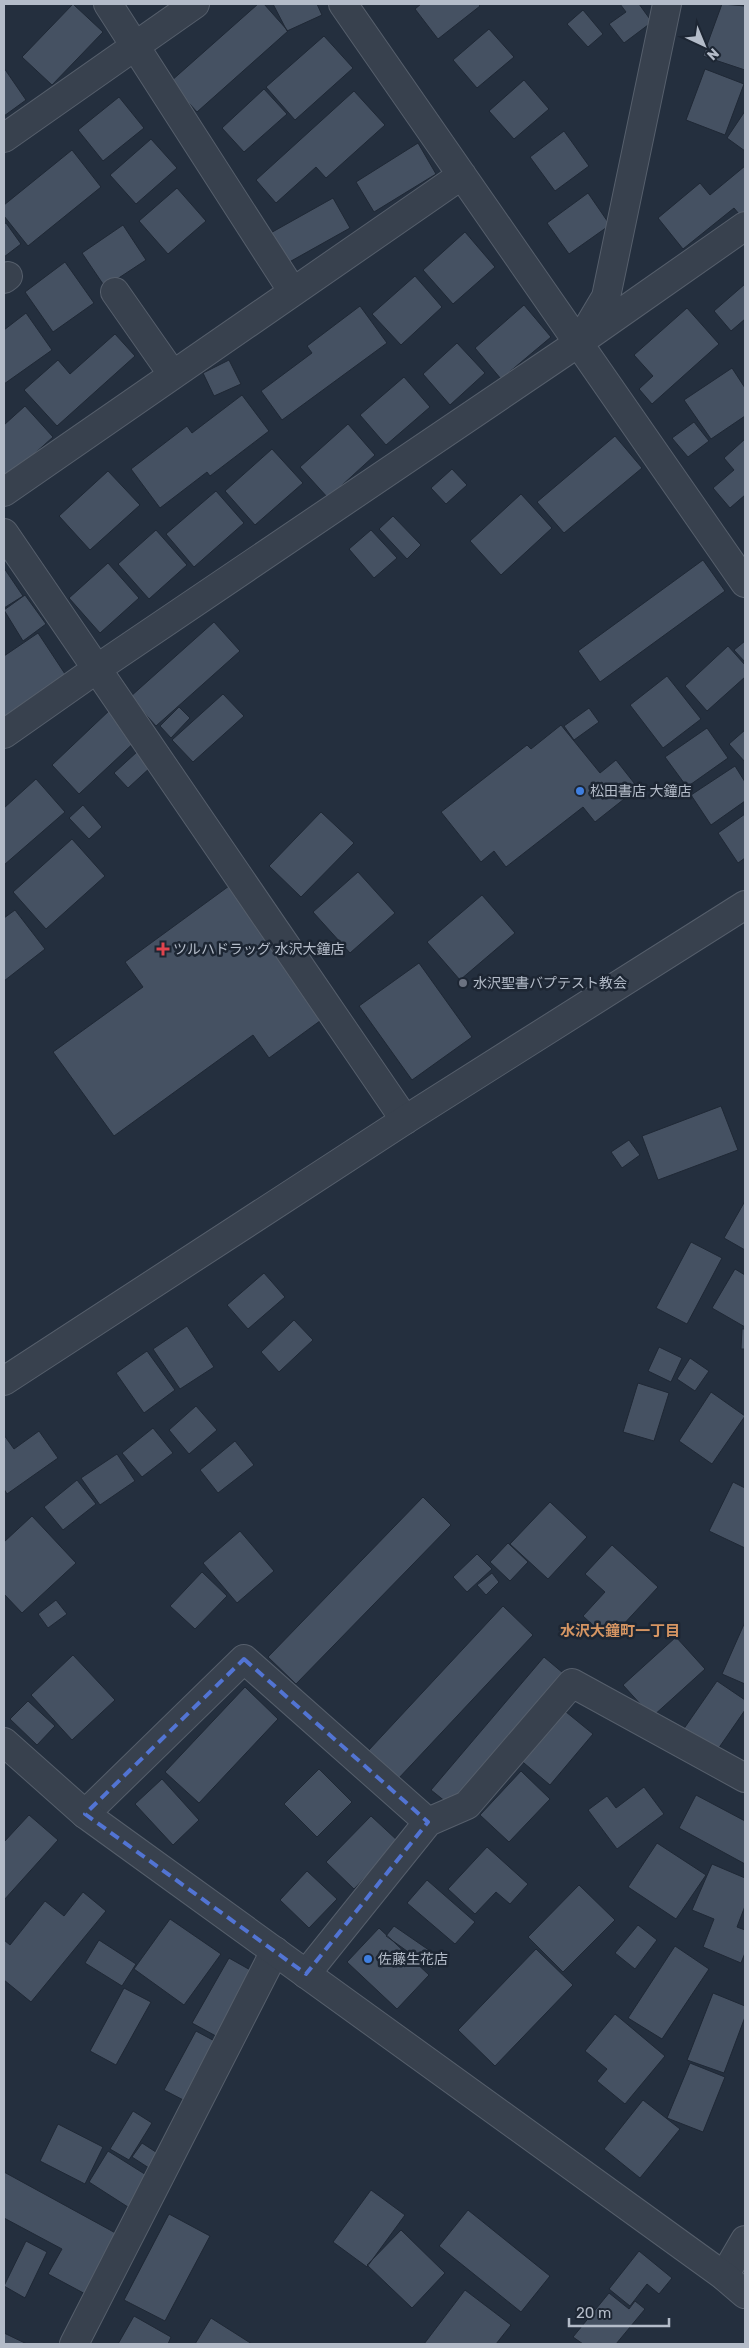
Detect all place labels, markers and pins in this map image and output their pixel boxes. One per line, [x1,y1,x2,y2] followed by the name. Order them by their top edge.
[590,783,691,800] place label: 松田書店 大鐘店
[574,785,586,797] marker: 松田書店 大鐘店
[173,941,344,958] place label: ツルハドラッグ 水沢大鐘店
[157,943,169,955] marker: ツルハドラッグ 水沢大鐘店
[473,975,627,992] place label: 水沢聖書バプテスト教会
[457,977,469,989] marker: 水沢聖書バプテスト教会
[378,1951,448,1968] place label: 佐藤生花店
[362,1953,374,1965] marker: 佐藤生花店

